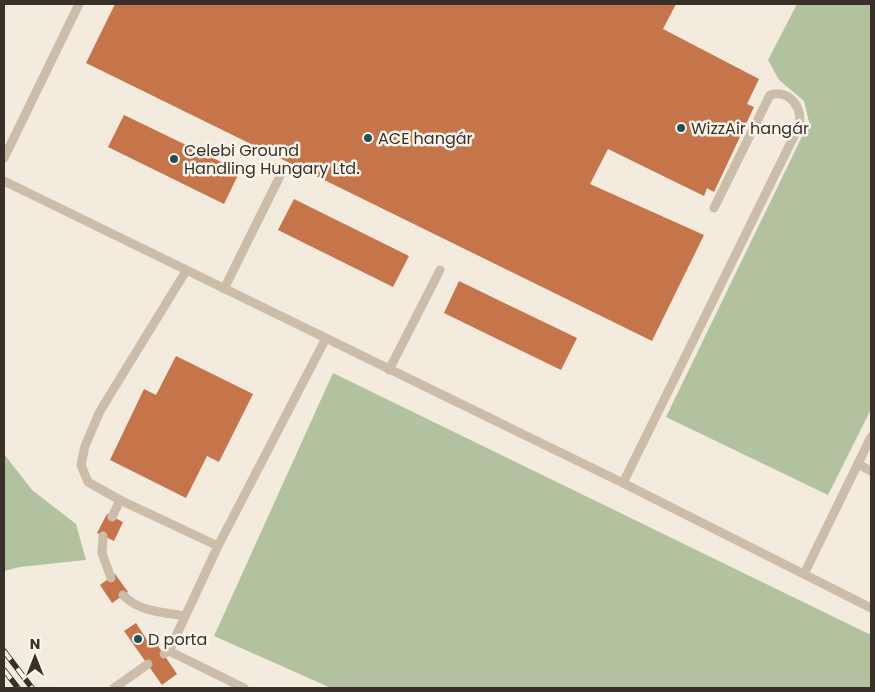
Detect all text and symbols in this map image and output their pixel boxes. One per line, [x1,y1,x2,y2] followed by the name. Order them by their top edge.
[691,117,809,140] place label: WizzAir hangár
[675,122,687,134] marker: WizzAir hangár
[378,127,473,150] place label: ACE hangár
[362,132,374,144] marker: ACE hangár
[184,139,360,180] place label: Celebi Ground Handling Hungary Ltd.
[168,153,180,165] marker: Celebi Ground Handling Hungary Ltd.
[148,628,207,651] place label: D porta
[10,632,60,682] north arrow
[132,633,144,645] marker: D porta
[30,634,40,654] text: N

